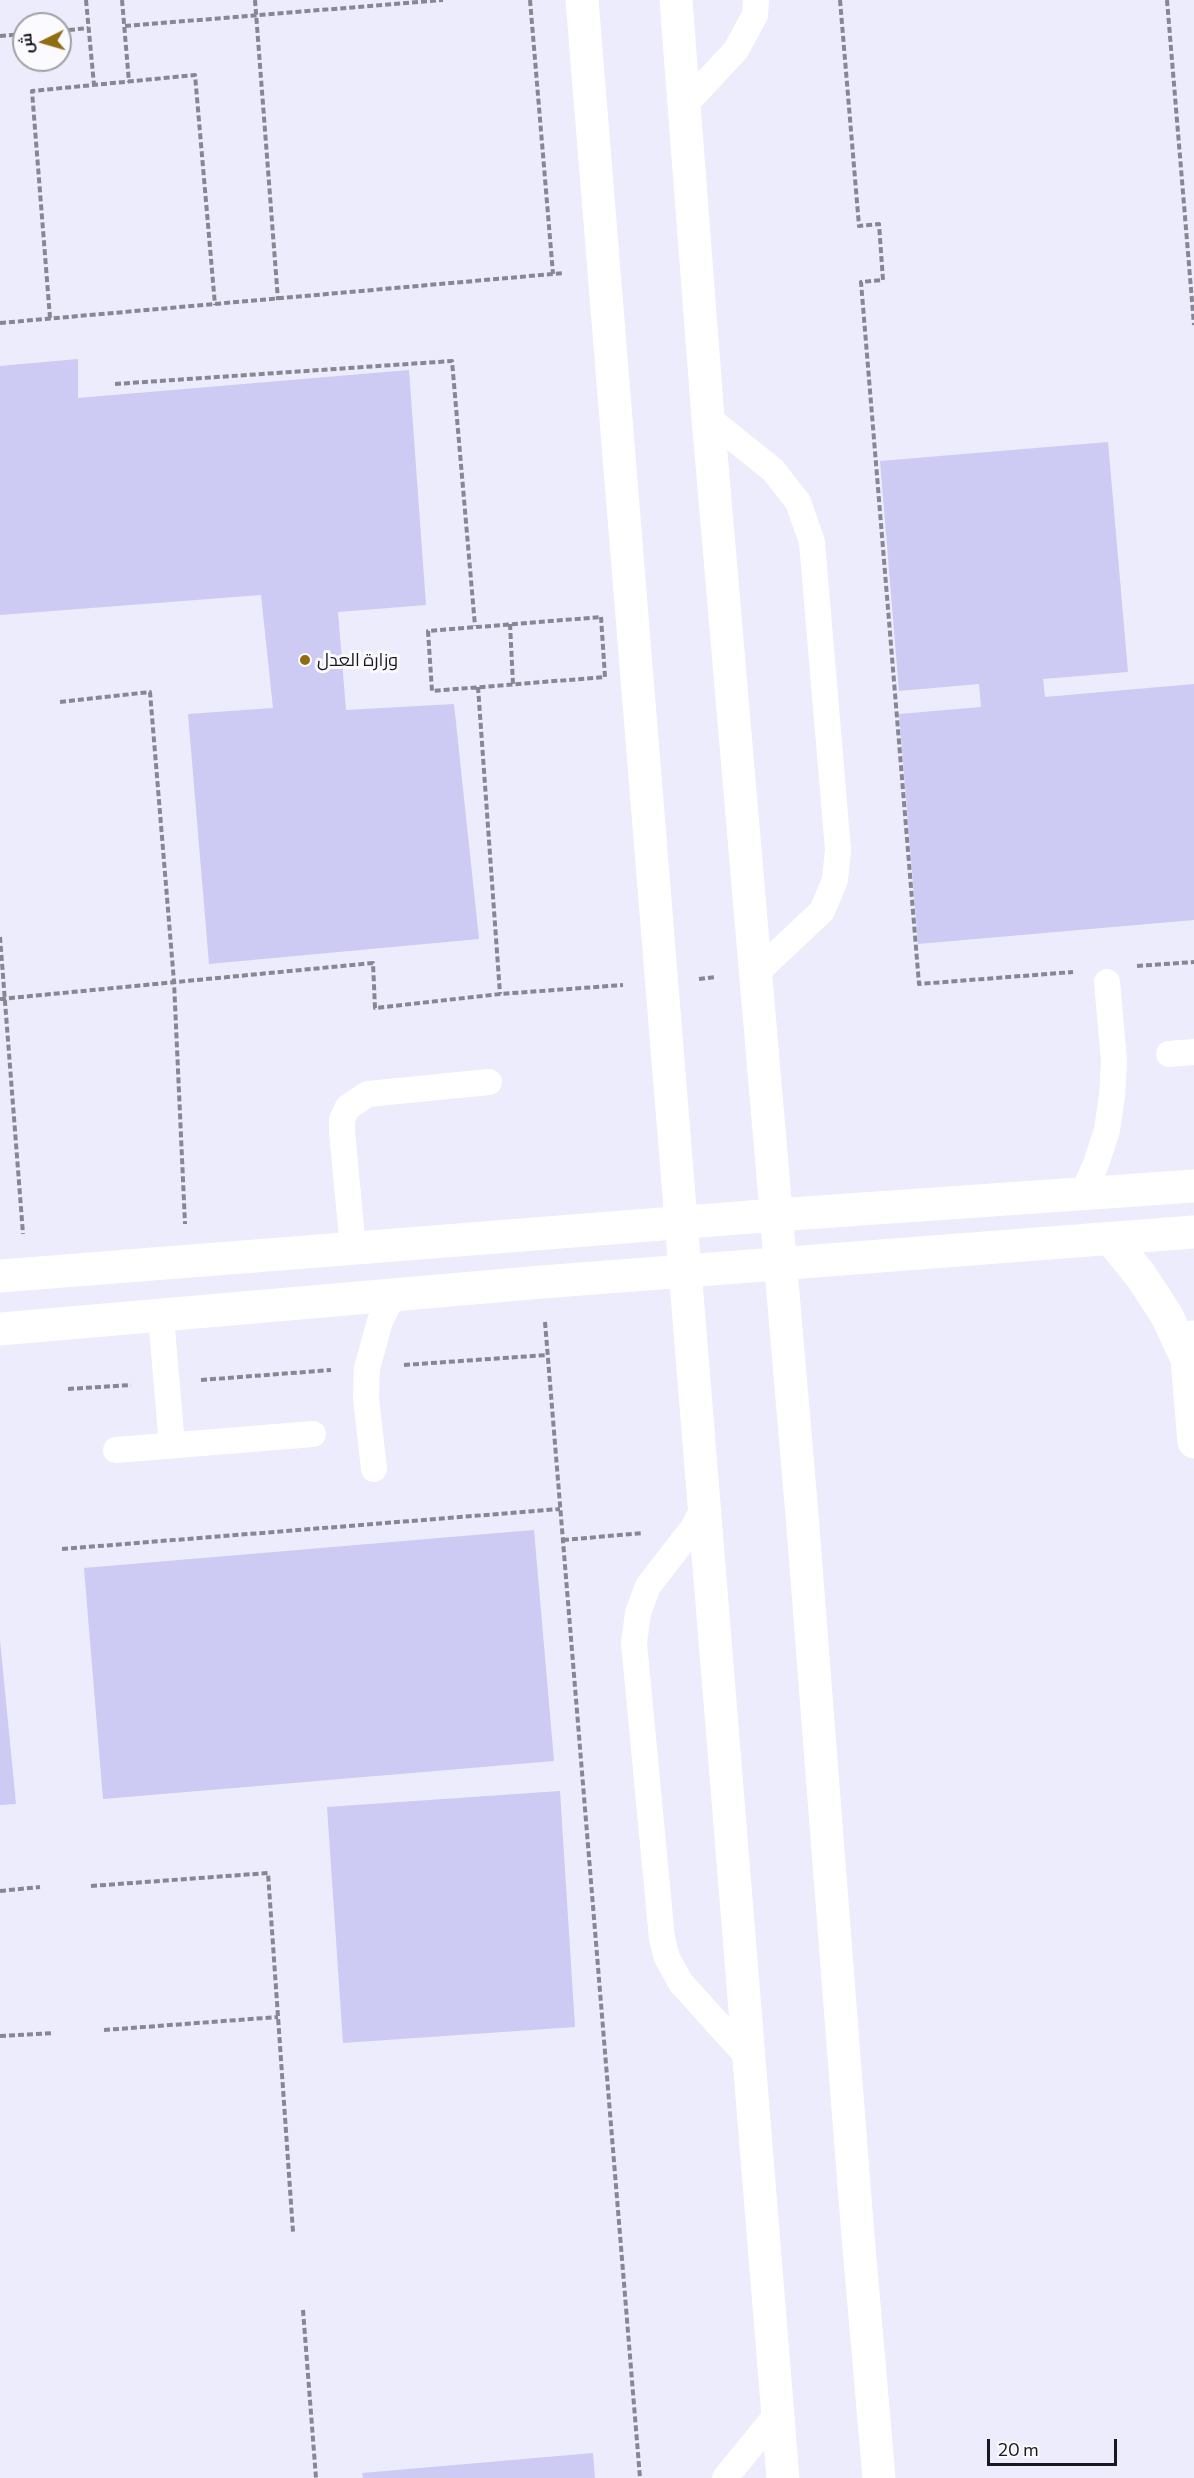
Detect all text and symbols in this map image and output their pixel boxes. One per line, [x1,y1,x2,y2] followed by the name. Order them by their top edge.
[12,12,72,72] north arrow
[15,32,36,54] text: ش
[317,649,398,671] place label: وزارة العدل
[298,653,312,667] marker: وزارة العدل
[990,2427,1120,2465] scale bar
[998,2438,1039,2460] text: 20 m

